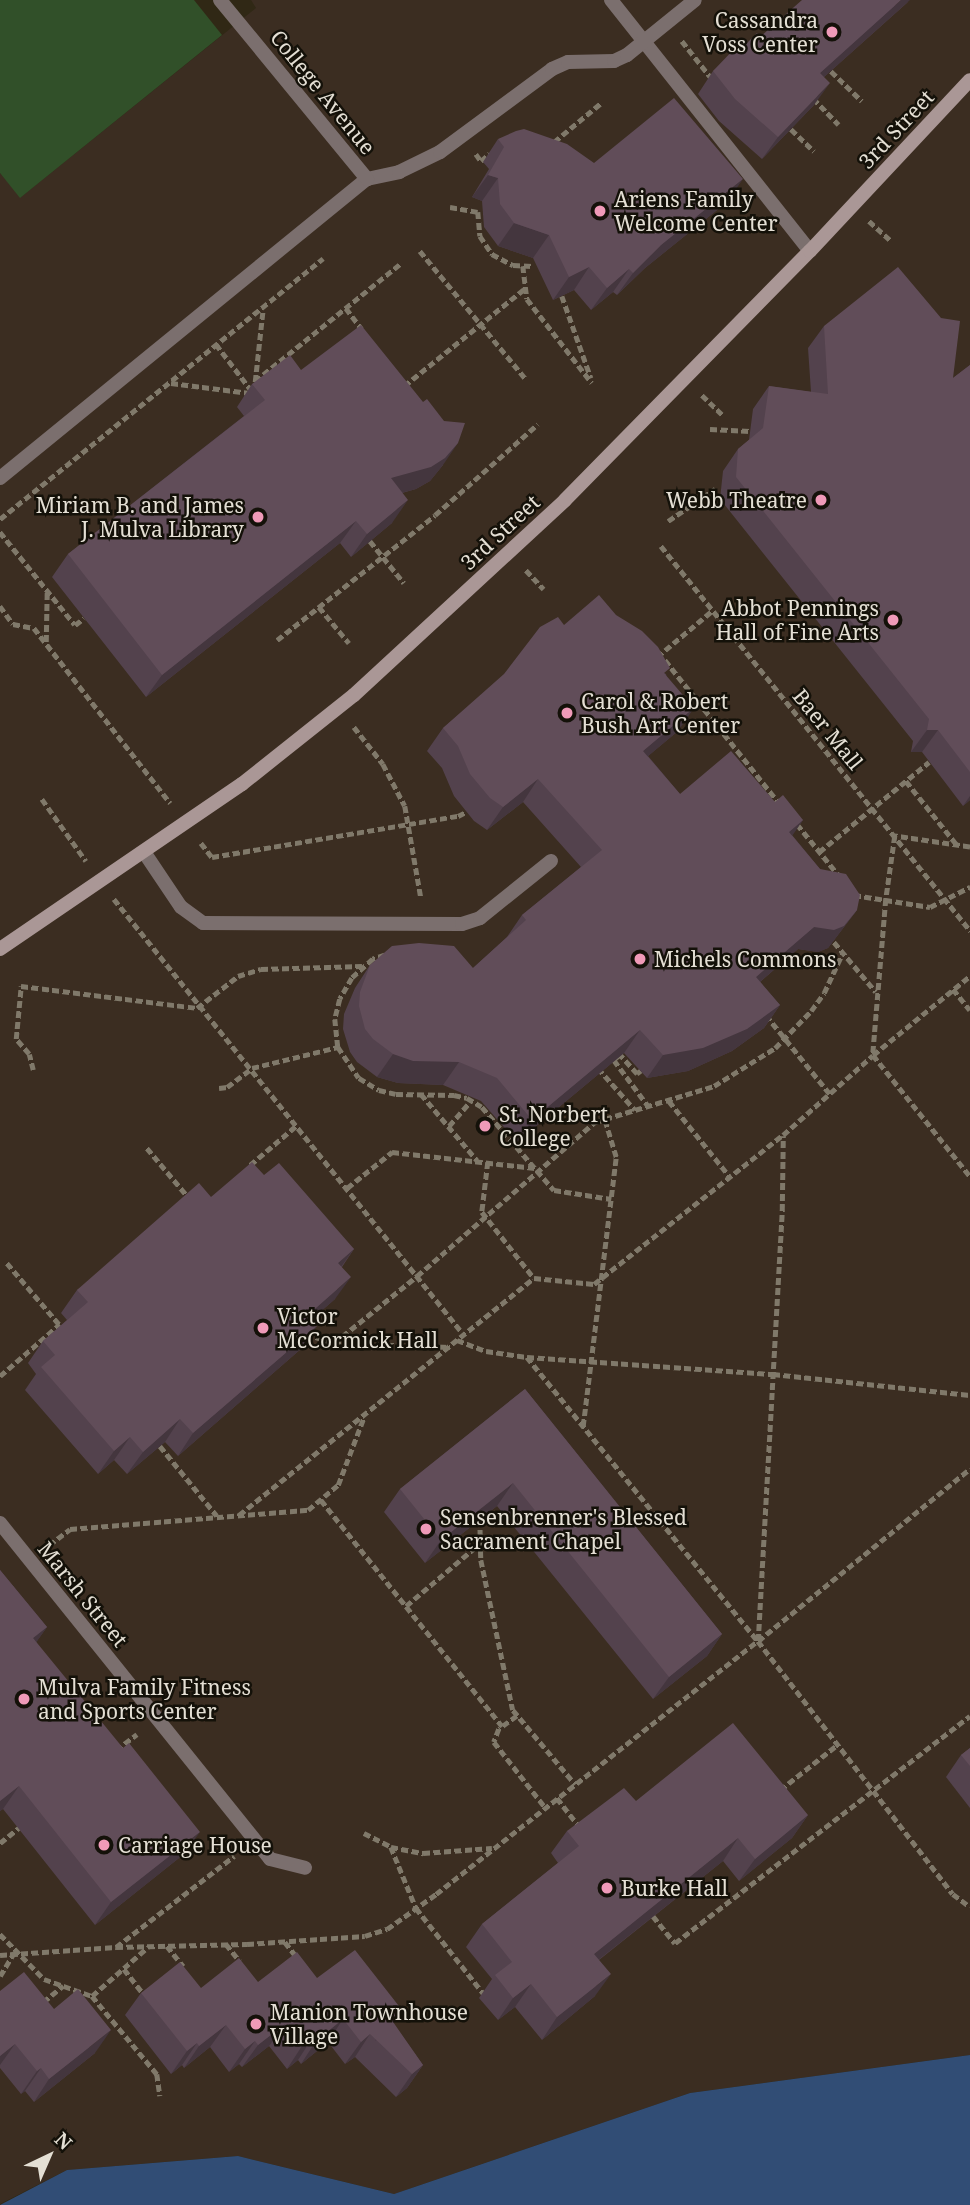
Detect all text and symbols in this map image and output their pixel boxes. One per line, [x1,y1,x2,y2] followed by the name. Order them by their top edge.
[702,7,818,57] place label: Cassandra Voss Center
[824,24,840,40] marker: Cassandra Voss Center
[265,25,381,159] street label: College Avenue
[853,84,939,174] street label: 3rd Street
[614,186,778,236] place label: Ariens Family Welcome Center
[592,203,608,219] marker: Ariens Family Welcome Center
[666,487,807,513] place label: Webb Theatre
[455,489,545,575] street label: 3rd Street
[36,492,244,542] place label: Miriam B. and James J. Mulva Library
[813,492,829,508] marker: Webb Theatre
[250,509,266,525] marker: Miriam B. and James J. Mulva Library
[716,595,879,645] place label: Abbot Pennings Hall of Fine Arts
[885,612,901,628] marker: Abbot Pennings Hall of Fine Arts
[788,684,868,774] street label: Baer Mall
[581,688,740,738] place label: Carol & Robert Bush Art Center
[559,705,575,721] marker: Carol & Robert Bush Art Center
[654,946,837,972] place label: Michels Commons
[632,951,648,967] marker: Michels Commons
[499,1101,608,1151] place label: St. Norbert College
[477,1118,493,1134] marker: St. Norbert College
[277,1303,438,1353] place label: Victor McCormick Hall
[255,1320,271,1336] marker: Victor McCormick Hall
[440,1504,687,1554] place label: Sensenbrenner's Blessed Sacrament Chapel
[418,1521,434,1537] marker: Sensenbrenner's Blessed Sacrament Chapel
[33,1536,133,1652] street label: Marsh Street
[38,1674,251,1724] place label: Mulva Family Fitness and Sports Center
[16,1691,32,1707] marker: Mulva Family Fitness and Sports Center
[118,1832,272,1858] place label: Carriage House
[96,1837,112,1853] marker: Carriage House
[621,1875,728,1901] place label: Burke Hall
[599,1880,615,1896] marker: Burke Hall
[270,1999,468,2049] place label: Manion Townhouse Village
[248,2016,264,2032] marker: Manion Townhouse Village
[14,2121,84,2191] north arrow
[49,2126,78,2155] text: N

